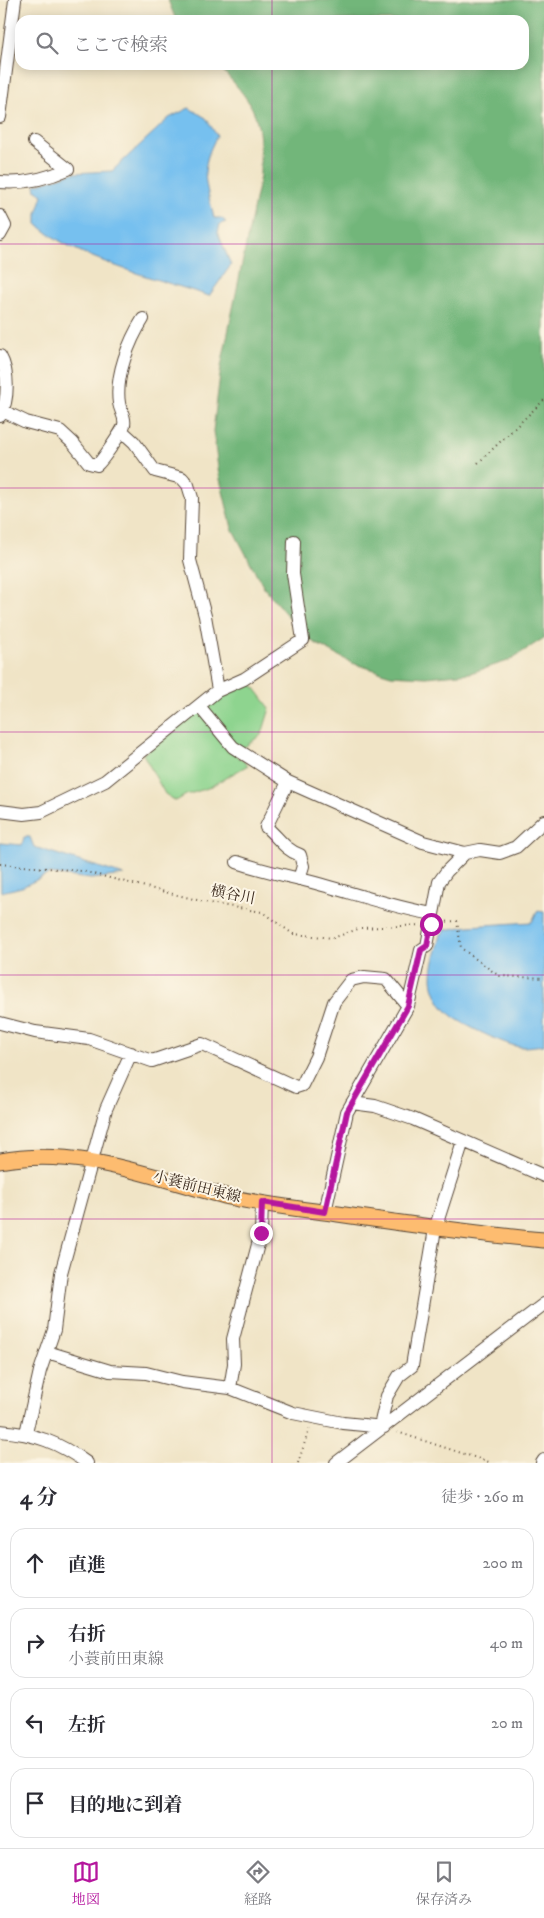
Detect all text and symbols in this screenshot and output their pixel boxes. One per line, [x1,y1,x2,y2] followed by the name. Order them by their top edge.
[15,15,529,70] search box
[33,29,61,57] icon: search
[73,34,168,57] text: ここで検索
[209,881,257,909] street label: 横谷川
[420,913,443,936] route start
[151,1167,243,1207] street label: 小蓑前田東線
[250,1222,273,1245] route end
[20,1485,58,1511] text: 4 分
[441,1487,524,1507] text: 徒歩 · 260 m
[21,1549,49,1577] icon: ahead
[482,1553,523,1573] text: 200 m
[68,1554,106,1577] text: 直進
[68,1623,106,1646] text: 右折
[21,1629,49,1657] icon: right
[490,1633,523,1653] text: 40 m
[68,1649,164,1669] text: 小蓑前田東線
[21,1709,49,1737] icon: left
[491,1713,523,1733] text: 20 m
[68,1714,106,1737] text: 左折
[21,1789,49,1817] icon: arrive
[68,1794,182,1817] text: 目的地に到着
[72,1858,100,1909] tab: 地図
[244,1858,272,1909] tab: 経路
[416,1858,472,1909] tab: 保存済み

